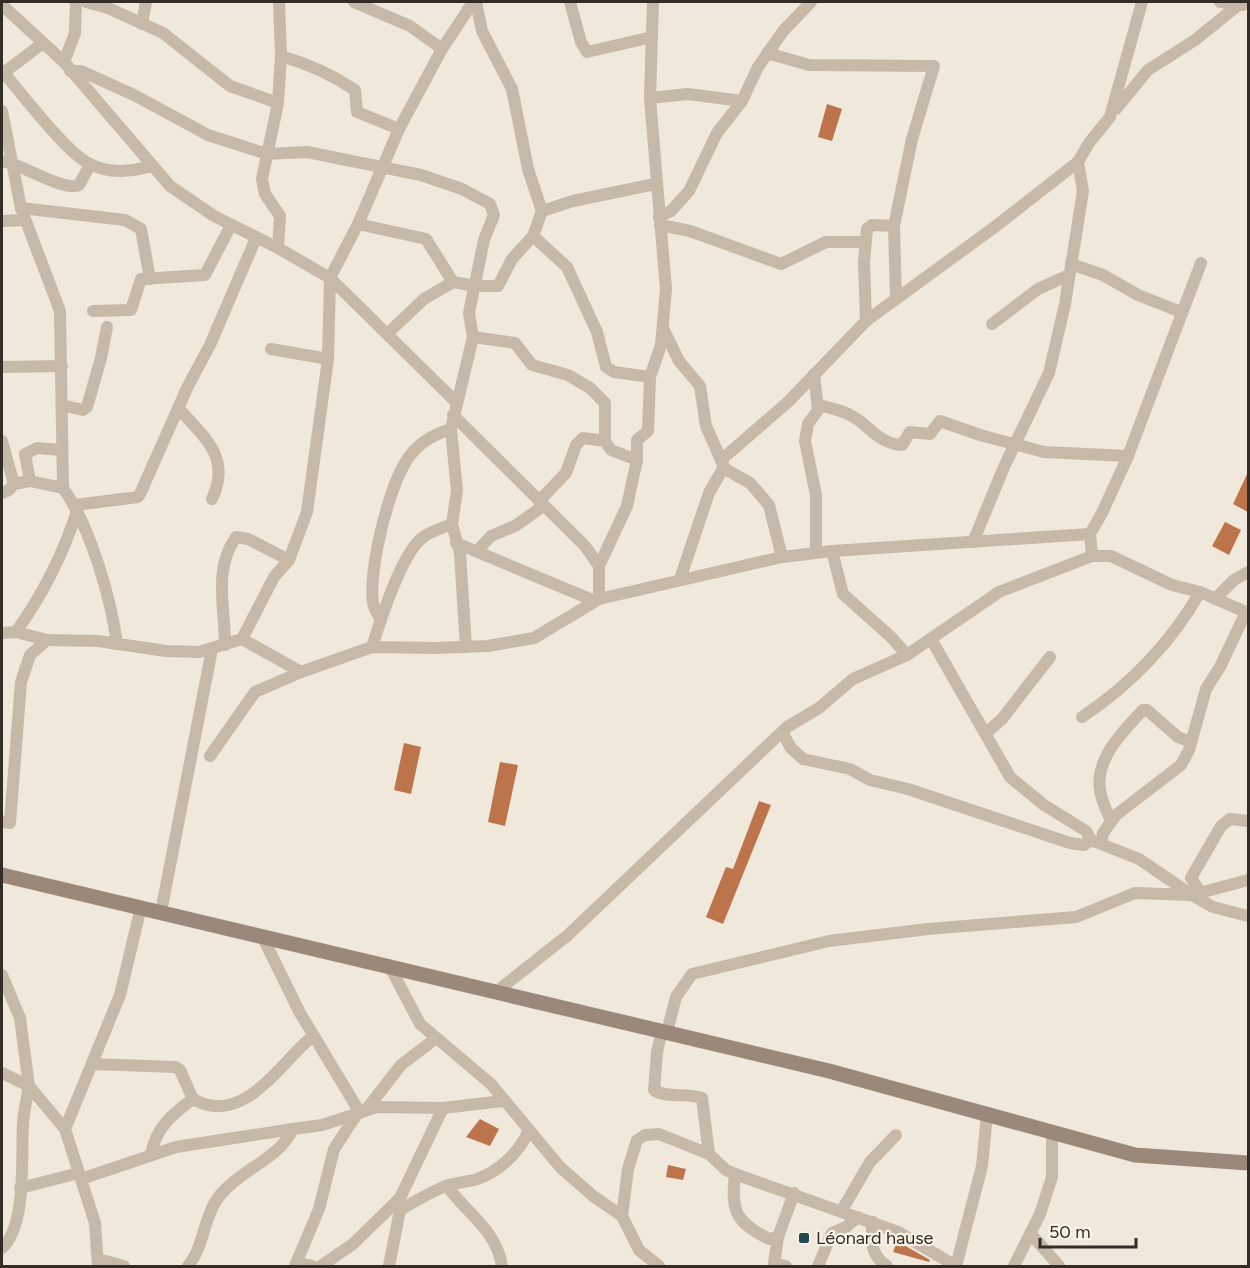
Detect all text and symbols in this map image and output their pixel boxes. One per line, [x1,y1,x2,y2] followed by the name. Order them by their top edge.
[1040,1211,1136,1249] scale bar
[1049,1221,1091,1243] text: 50 m
[816,1227,934,1249] place label: Léonard hause
[797,1231,811,1245] marker: Léonard hause

